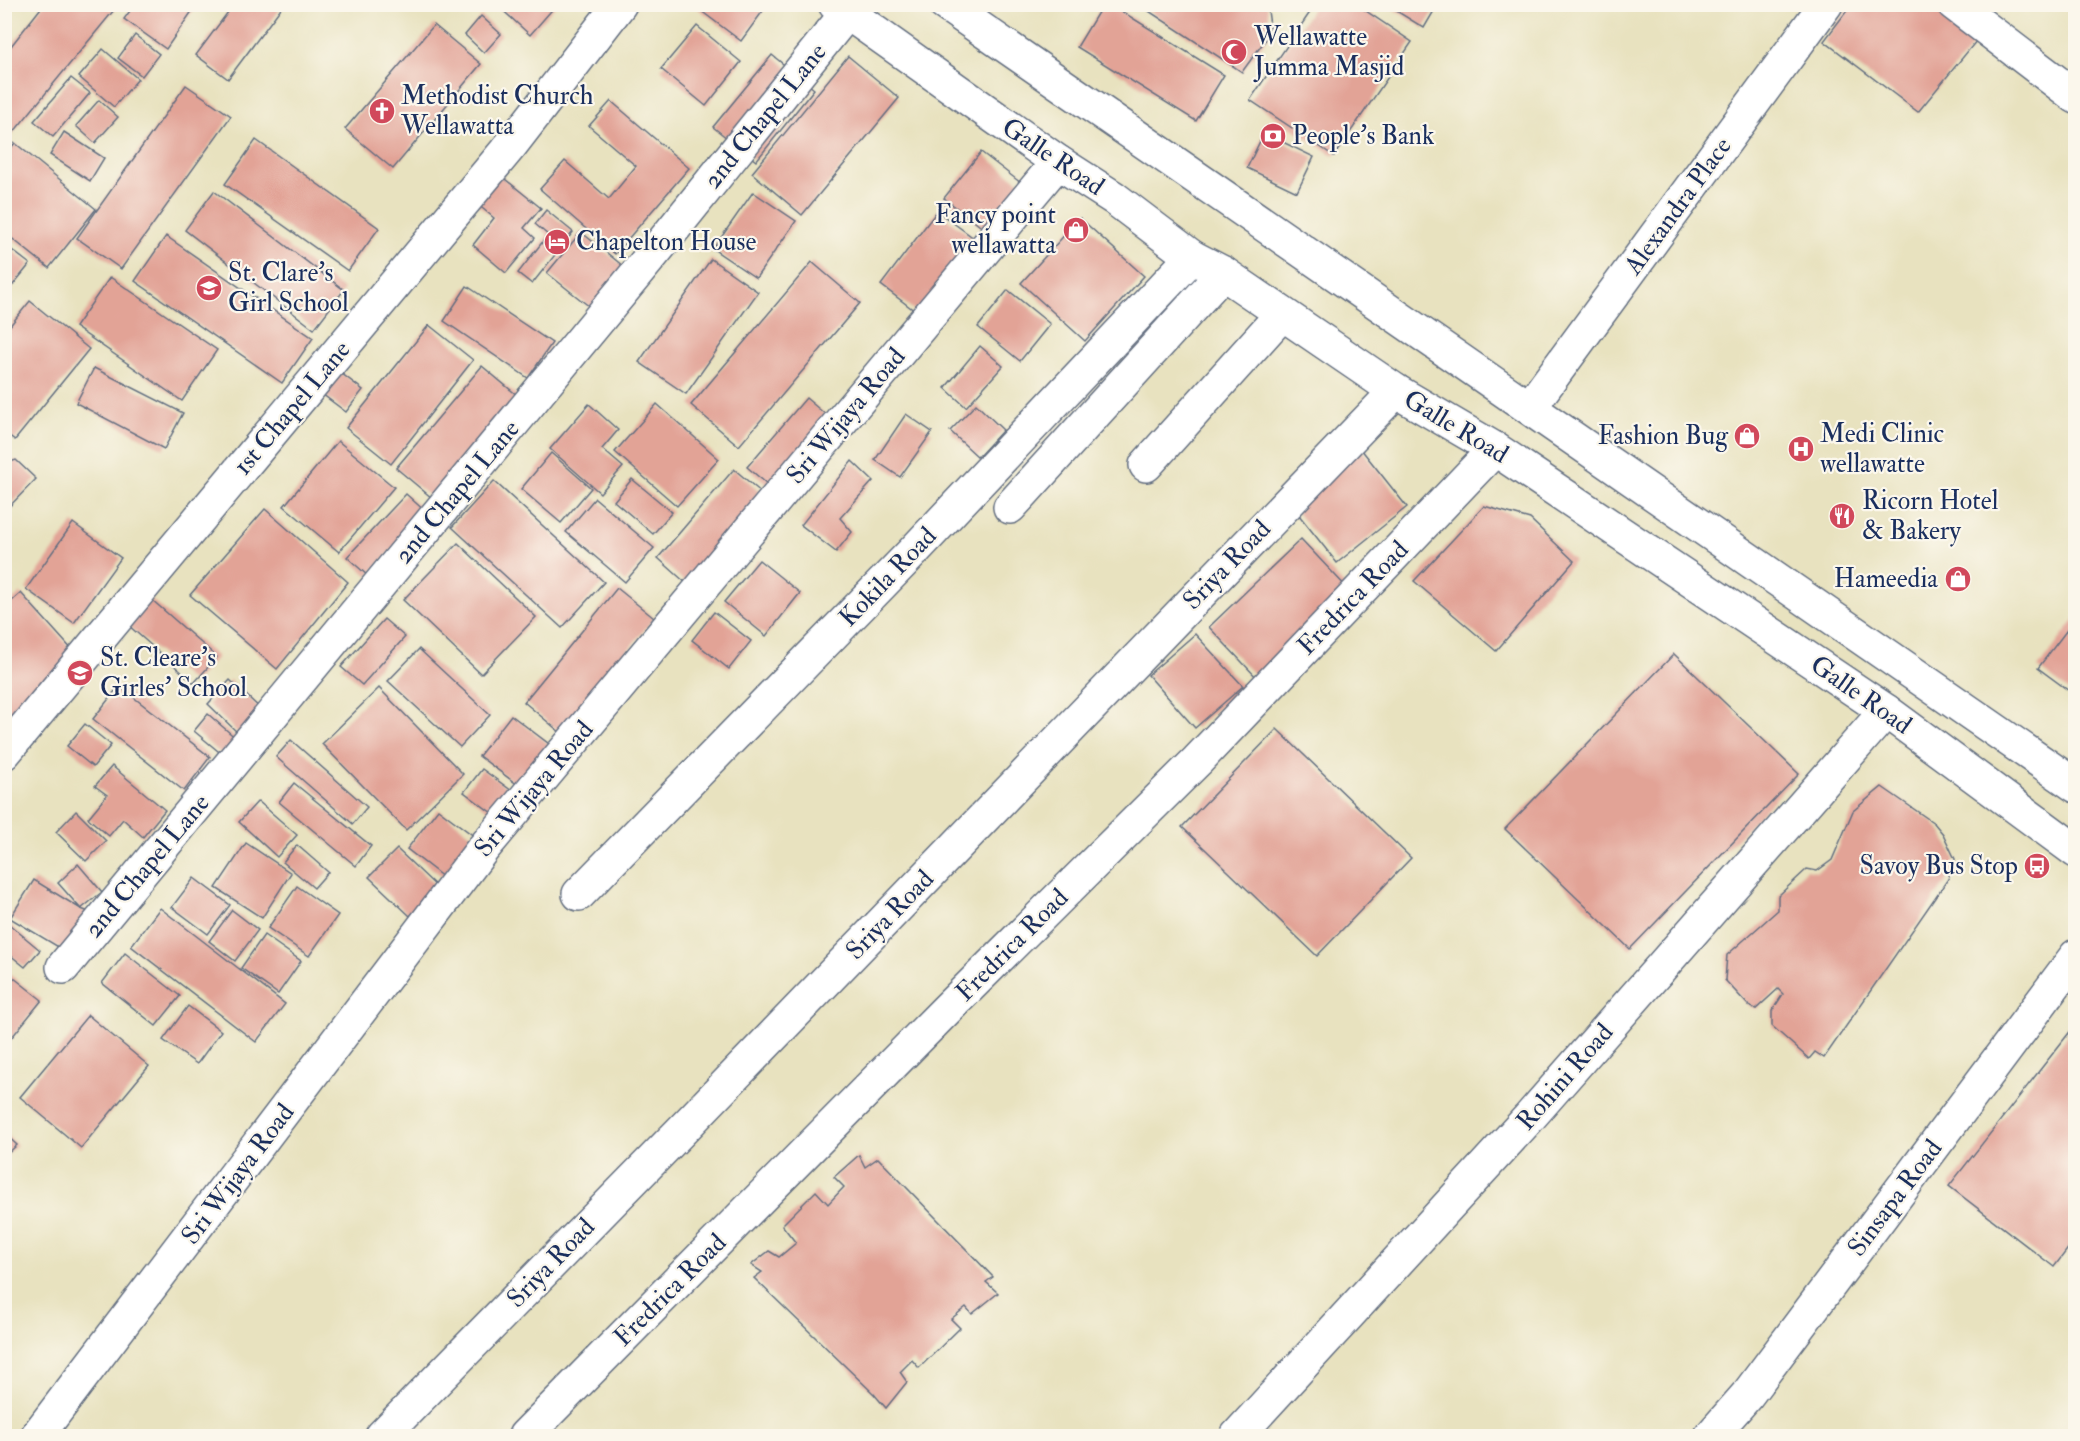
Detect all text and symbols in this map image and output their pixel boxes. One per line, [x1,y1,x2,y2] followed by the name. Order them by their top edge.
[1253,21,1404,83] place label: Wellawatte Jumma Masjid
[697,37,834,196] street label: 2nd Chapel Lane
[1219,37,1249,67] mosque icon: Wellawatte Jumma Masjid
[400,80,594,142] place label: Methodist Church Wellawatta
[367,96,397,126] church icon: Methodist Church Wellawatta
[996,111,1110,203] street label: Galle Road
[1292,120,1435,153] place label: People's Bank
[1258,121,1288,151] bank icon: People's Bank
[1617,131,1739,282] street label: Alexandra Place
[935,199,1056,261] place label: Fancy point wellawatta
[1061,215,1091,245] shop icon: Fancy point wellawatta
[576,226,756,259] place label: Chapelton House
[542,227,572,257] hotel icon: Chapelton House
[228,257,349,319] place label: St. Clare's Girl School
[194,273,224,303] school or university icon: St. Clare's Girl School
[227,334,358,482] street label: 1st Chapel Lane
[780,341,912,491] street label: Sri Wijaya Road
[1398,383,1514,471] street label: Galle Road
[388,413,527,571] street label: 2nd Chapel Lane
[1820,418,1944,480] place label: Medi Clinic wellawatte
[1598,420,1729,452] place label: Fashion Bug
[1732,421,1762,451] shop icon: Fashion Bug
[1786,434,1816,464] hospital icon: Medi Clinic wellawatte
[1862,485,1999,547] place label: Ricorn Hotel & Bakery
[1827,501,1857,531] restaurant icon: Ricorn Hotel & Bakery
[1176,513,1278,617] street label: Sriya Road
[832,520,944,634] street label: Kokila Road
[1291,534,1416,662] street label: Fredrica Road
[1834,563,1938,595] place label: Hameedia
[1943,564,1973,594] shop icon: Hameedia
[100,642,247,704] place label: St. Cleare's Girles' School
[1804,648,1918,742] street label: Galle Road
[65,658,95,688] school or university icon: St. Cleare's Girles' School
[468,714,600,864] street label: Sri Wijaya Road
[78,787,217,945] street label: 2nd Chapel Lane
[1860,850,2018,883] place label: Savoy Bus Stop
[2022,851,2052,881] bus stop icon: Savoy Bus Stop
[839,863,941,967] street label: Sriya Road
[949,882,1075,1008] street label: Fredrica Road
[1510,1017,1620,1137] street label: Rohini Road
[175,1097,301,1251] street label: Sri Wijaya Road
[1841,1133,1950,1263] street label: Sinsapa Road
[500,1211,602,1315] street label: Sriya Road
[607,1227,733,1353] street label: Fredrica Road

